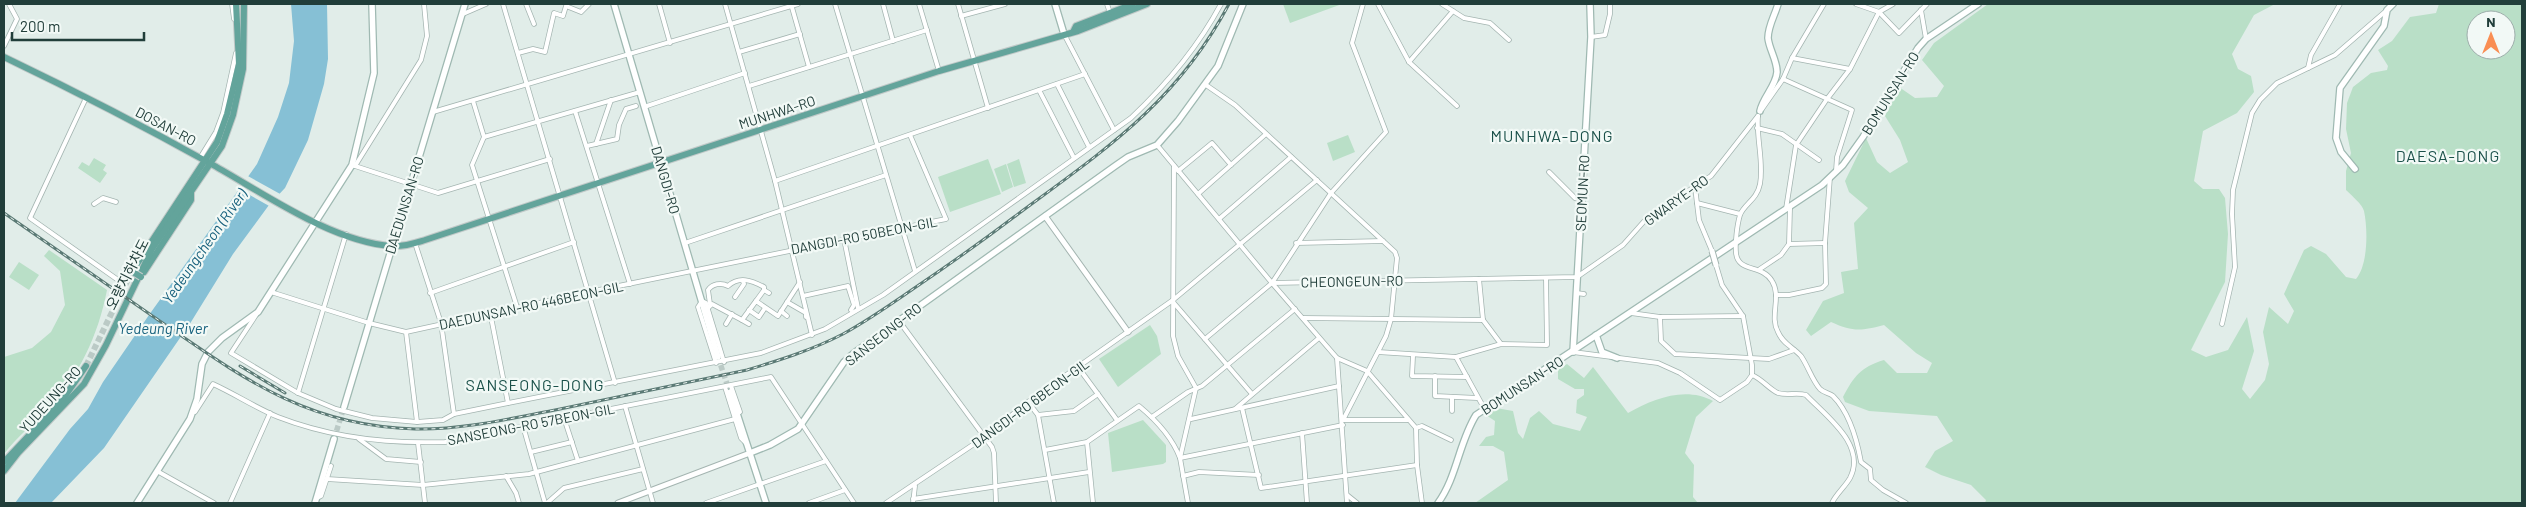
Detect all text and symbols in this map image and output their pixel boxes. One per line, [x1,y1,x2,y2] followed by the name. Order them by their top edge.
[12,10,145,42] scale bar
[2466,10,2516,60] north arrow
[2486,13,2496,30] text: N
[20,17,60,35] text: 200 m
[1858,48,1922,138] street label: BOMUNSAN-RO
[736,92,818,132] street label: MUNHWA-RO
[133,103,199,149] street label: DOSAN-RO
[1491,126,1613,145] district label: MUNHWA-DONG
[648,144,684,216] street label: DANGDI-RO
[2396,146,2500,165] district label: DAESA-DONG
[381,154,427,256] street label: DAEDUNSAN-RO
[1572,154,1592,232] street label: SEOMUN-RO
[1641,171,1711,229] street label: GWARYE-RO
[158,184,251,307] water label: Yedeungcheon (River)
[789,212,939,258] street label: DANGDI-RO 50BEON-GIL
[102,236,152,312] street label: 오량지하차도
[1301,272,1403,290] street label: CHEONGEUN-RO
[437,277,625,333] street label: DAEDUNSAN-RO 446BEON-GIL
[841,299,925,369] street label: SANSEONG-RO
[118,319,208,337] water label: Yedeung River
[1478,352,1566,418] street label: BOMUNSAN-RO
[968,355,1092,451] street label: DANGDI-RO 6BEON-GIL
[16,362,84,436] street label: YUDEUNG-RO
[465,375,605,394] district label: SANSEONG-DONG
[446,399,616,449] street label: SANSEONG-RO 57BEON-GIL

